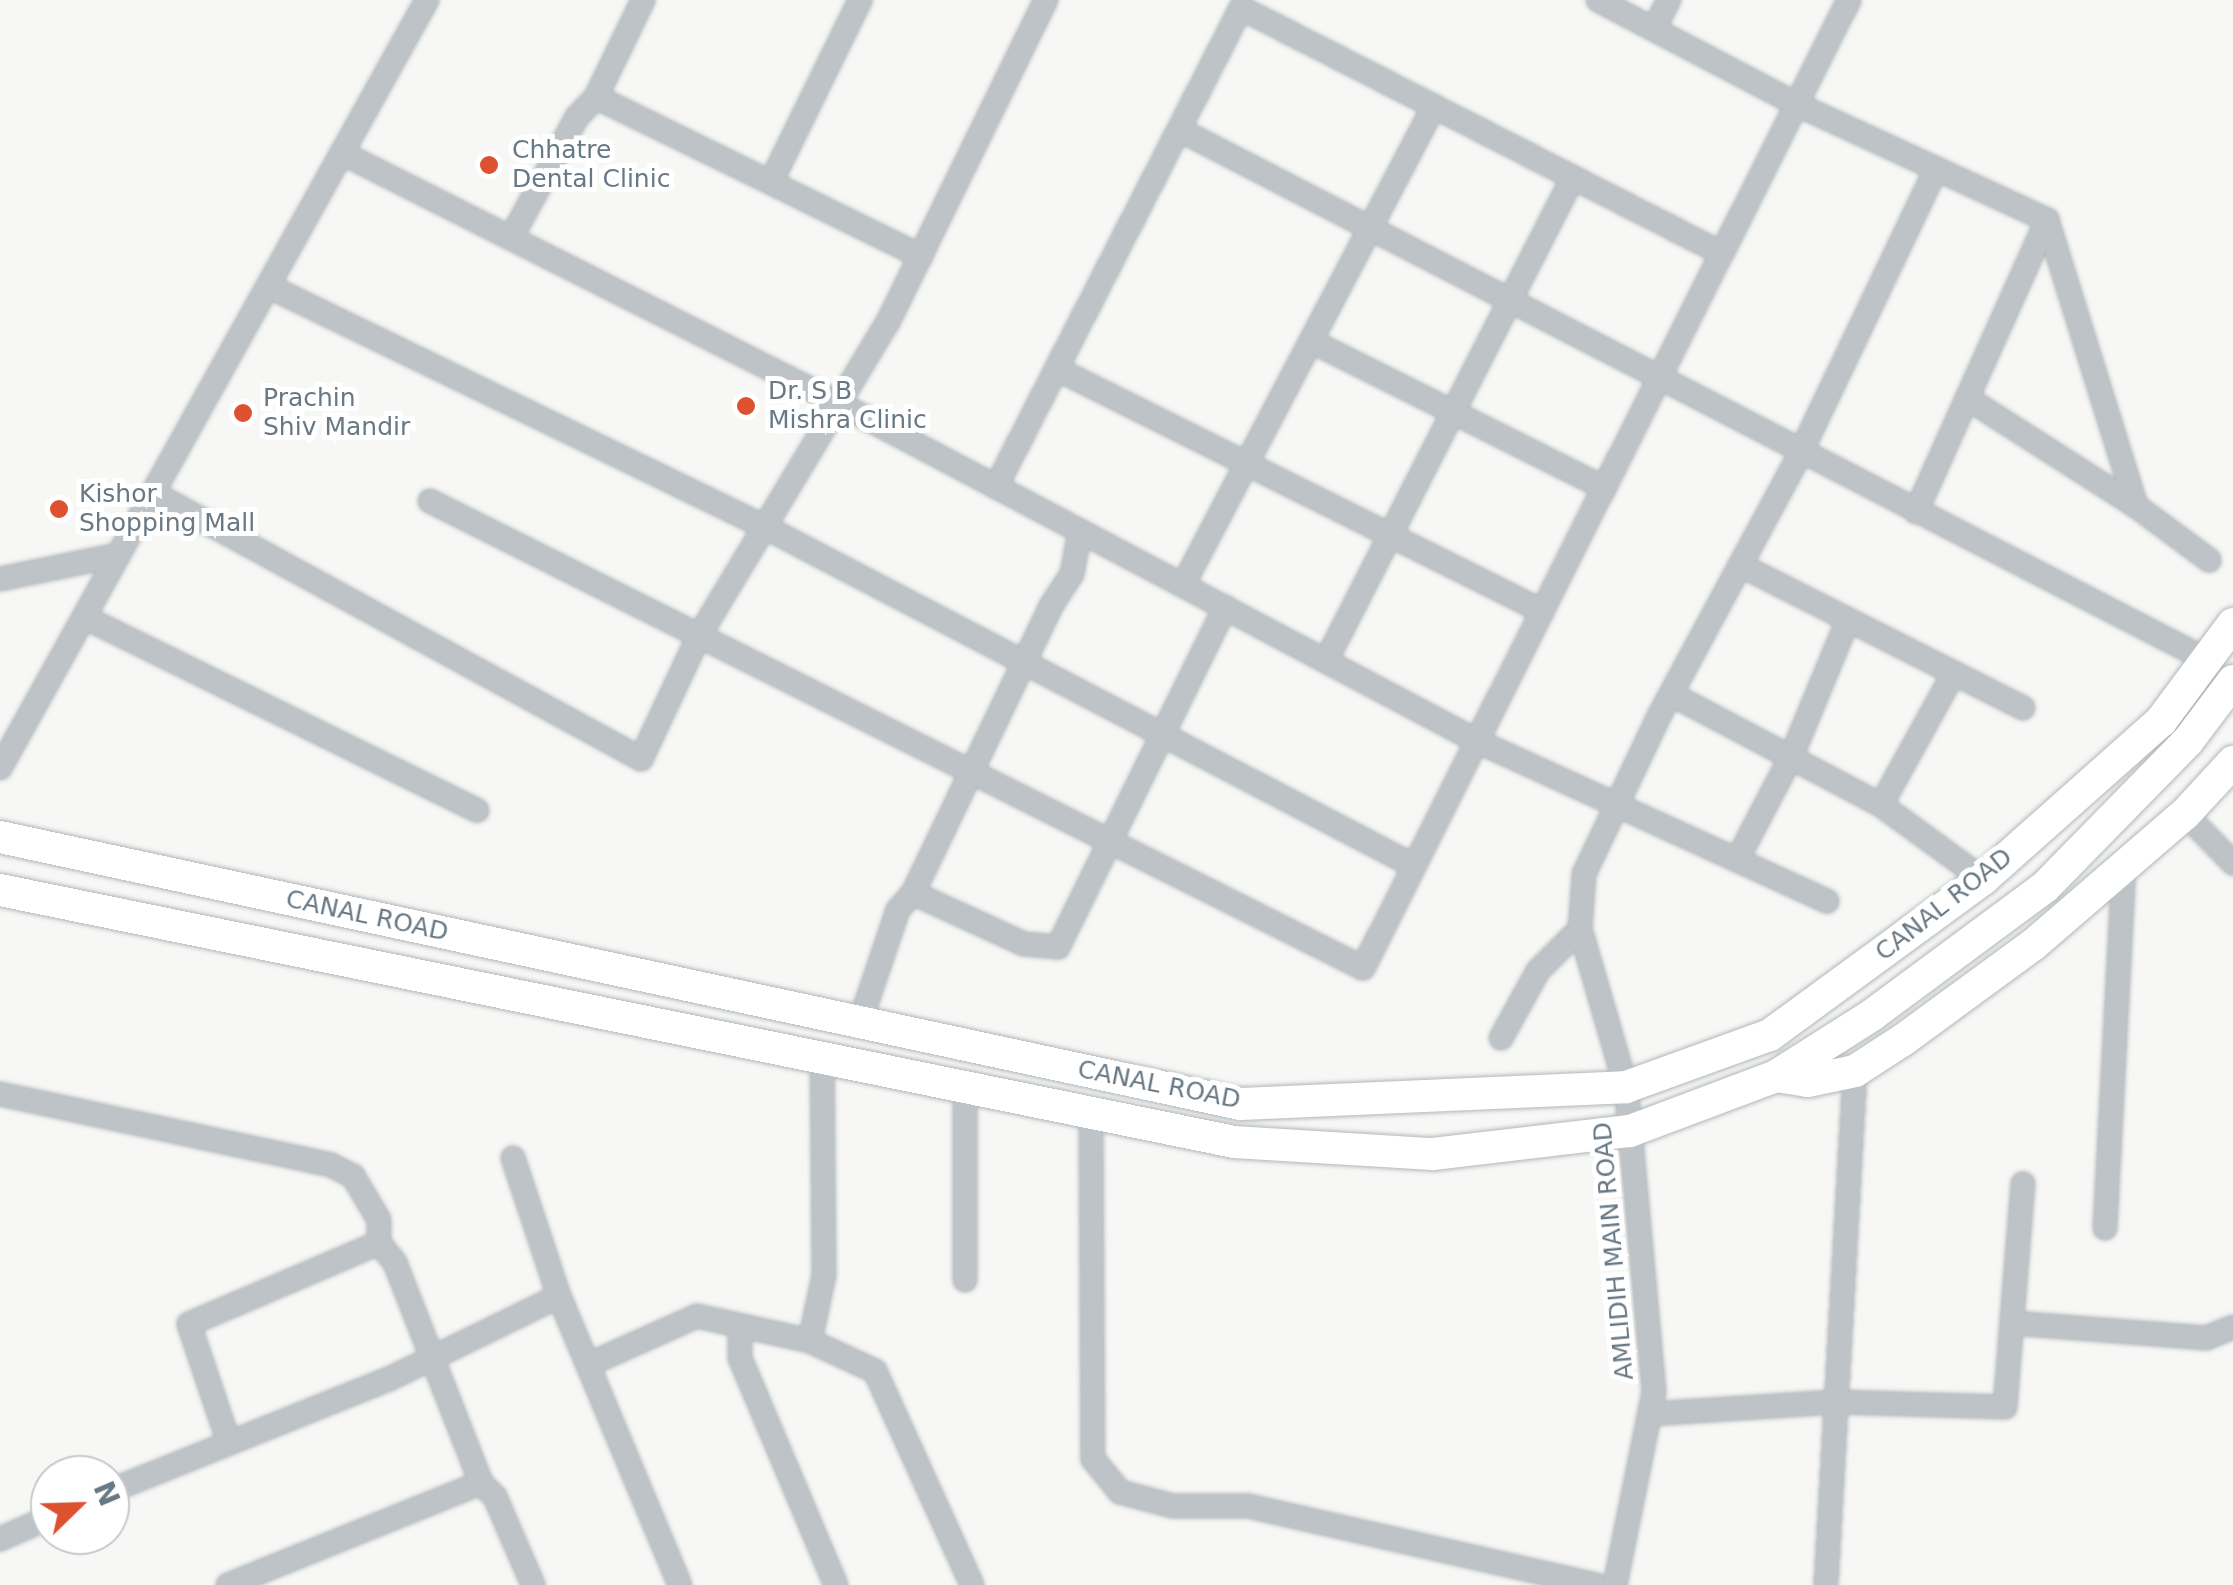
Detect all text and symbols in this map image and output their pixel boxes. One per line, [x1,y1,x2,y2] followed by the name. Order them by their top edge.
[512,136,670,195] place label: Chhatre Dental Clinic
[476,152,502,178] marker: Chhatre Dental Clinic
[768,377,927,436] place label: Dr. S B Mishra Clinic
[263,384,410,443] place label: Prachin Shiv Mandir
[733,393,759,419] marker: Dr. S B Mishra Clinic
[232,402,254,424] marker: Prachin Shiv Mandir
[79,480,255,539] place label: Kishor Shopping Mall
[48,498,70,520] marker: Kishor Shopping Mall
[1870,842,2018,968] street label: CANAL ROAD
[283,884,451,948] street label: CANAL ROAD
[1075,1055,1243,1115] street label: CANAL ROAD
[1588,1121,1640,1381] street label: AMLIDIH MAIN ROAD
[30,1455,130,1555] north arrow
[86,1477,126,1511] text: N

